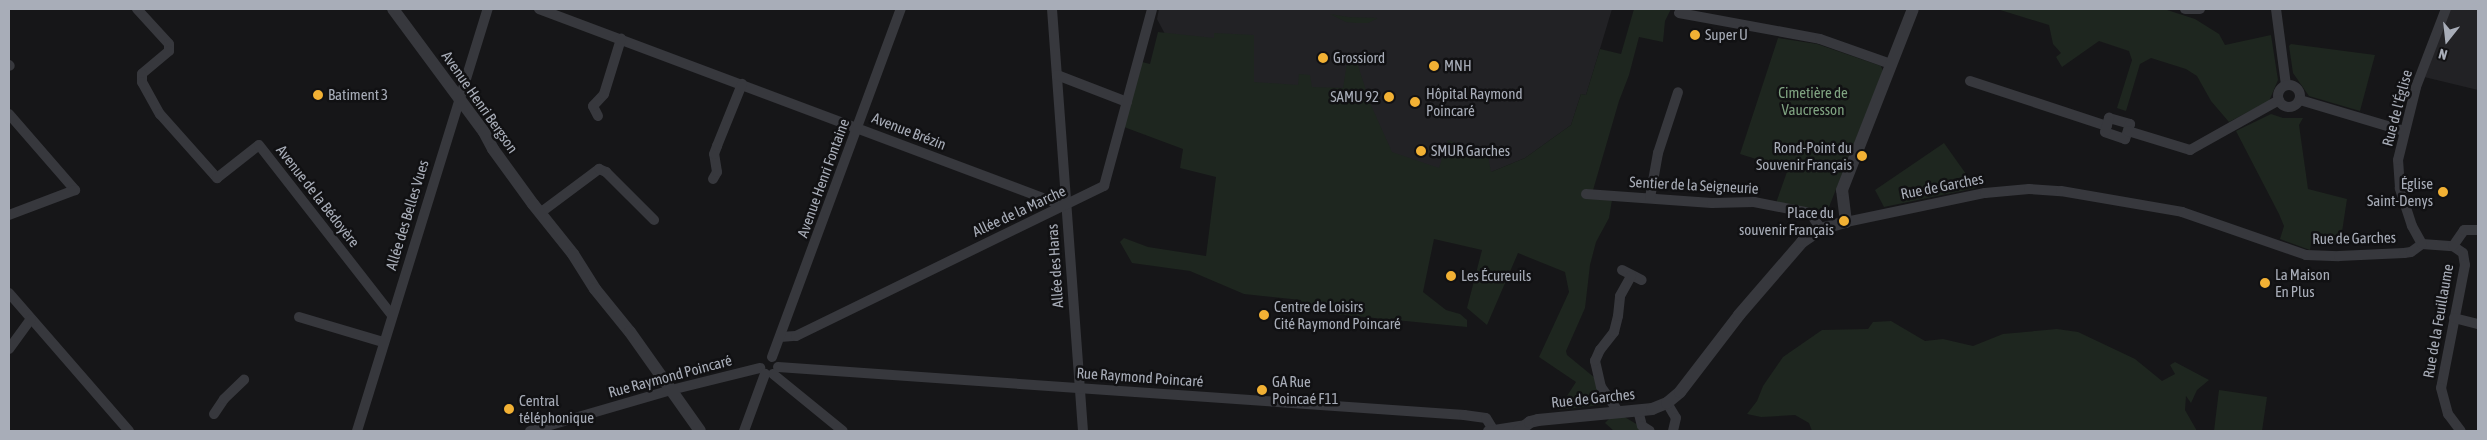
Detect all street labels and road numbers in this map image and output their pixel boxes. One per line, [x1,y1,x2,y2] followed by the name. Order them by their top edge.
[438,48,522,156] street label: Avenue Henri Bergson
[2378,68,2416,148] street label: Rue de l'Église
[869,109,949,153] street label: Avenue Brézin
[793,116,853,240] street label: Avenue Henri Fontaine
[273,141,363,251] street label: Avenue de la Bédoyère
[382,158,432,272] street label: Allée des Belles Vues
[1899,169,1985,203] street label: Rue de Garches
[1629,173,1759,197] street label: Sentier de la Seigneurie
[970,182,1068,240] street label: Allée de la Marche
[1043,223,1067,309] street label: Allée des Haras
[2312,228,2396,248] street label: Rue de Garches
[2419,263,2457,379] street label: Rue de la Feuillaume
[606,351,734,401] street label: Rue Raymond Poincaré
[1076,364,1204,390] street label: Rue Raymond Poincaré
[1550,385,1636,411] street label: Rue de Garches

